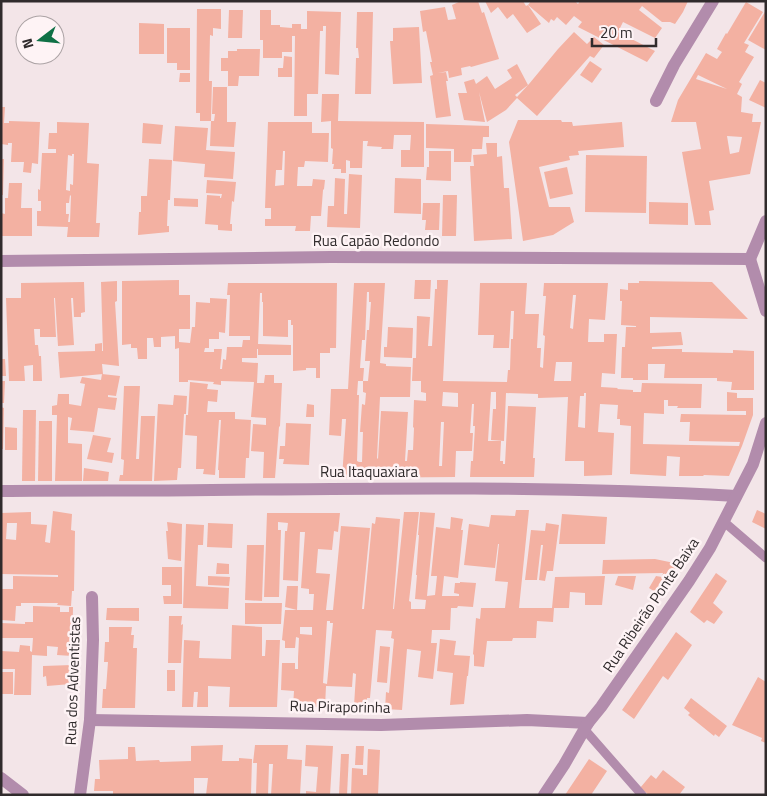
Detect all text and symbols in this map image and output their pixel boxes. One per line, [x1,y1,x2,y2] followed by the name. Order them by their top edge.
[15,15,65,65] north arrow
[592,15,656,47] scale bar
[600,21,633,44] text: 20 m
[16,36,38,51] text: N
[313,229,439,252] street label: Rua Capão Redondo
[320,460,419,483] street label: Rua Itaquaxiara
[597,532,705,677] street label: Rua Ribeirão Ponte Baixa
[59,616,86,746] street label: Rua dos Adventistas
[289,694,391,719] street label: Rua Piraporinha

